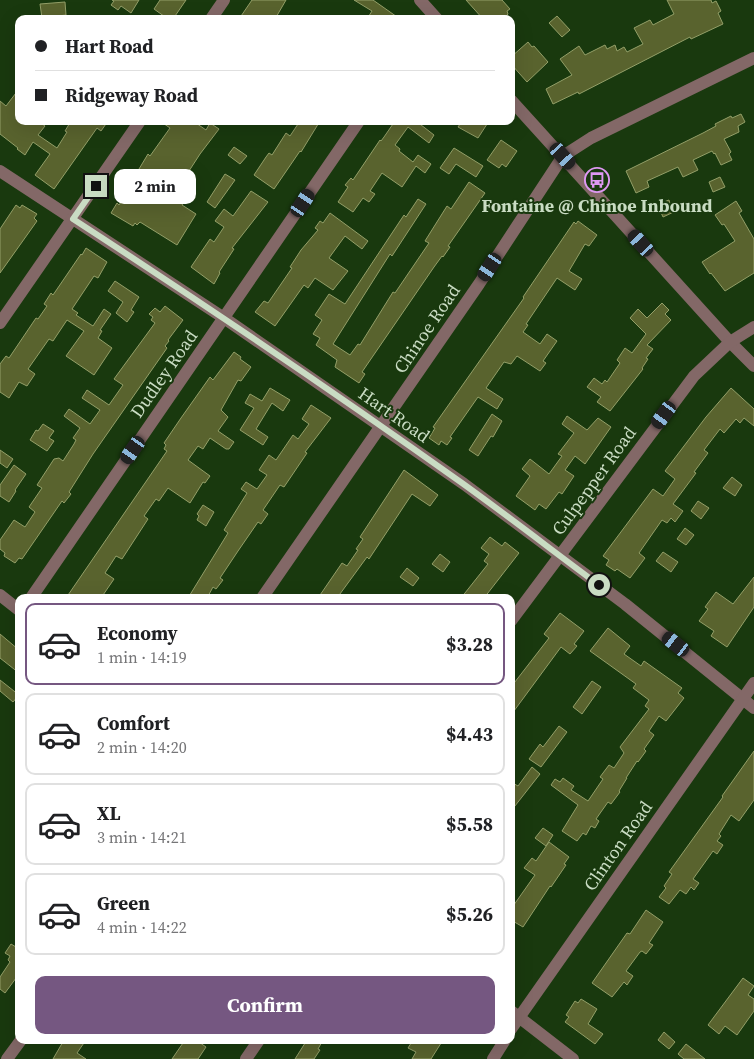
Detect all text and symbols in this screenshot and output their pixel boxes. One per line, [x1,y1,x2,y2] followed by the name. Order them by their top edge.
[65,33,154,59] text: Hart Road
[65,82,198,108] text: Ridgeway Road
[547,140,578,172] car
[584,167,610,193] bus stop icon: Fontaine @ Chinoe Inbound
[114,168,196,204] callout: 2 min
[85,175,107,197] route end
[134,175,176,197] text: 2 min
[288,186,317,220] car
[481,193,713,218] place label: Fontaine @ Chinoe Inbound
[625,227,656,259] car
[475,250,504,284] car
[388,279,466,378] street label: Chinoe Road
[124,325,203,423] street label: Dudley Road
[354,381,435,448] street label: Hart Road
[649,398,678,432] car
[546,421,642,540] street label: Culpepper Road
[118,433,147,467] car
[588,574,610,596] route start
[97,620,178,646] text: Economy
[37,622,82,667] icon: car
[659,629,692,659] car
[446,631,493,657] text: $3.28
[97,646,187,668] text: 1 min · 14:19
[97,710,170,736] text: Comfort
[37,712,82,757] icon: car
[446,721,493,747] text: $4.43
[97,736,187,758] text: 2 min · 14:20
[577,796,658,896] street label: Clinton Road
[97,800,120,826] text: XL
[37,802,82,847] icon: car
[446,811,493,837] text: $5.58
[97,826,187,848] text: 3 min · 14:21
[97,890,150,916] text: Green
[37,892,82,937] icon: car
[446,901,493,927] text: $5.26
[97,916,187,938] text: 4 min · 14:22
[35,976,495,1034] button: Confirm

